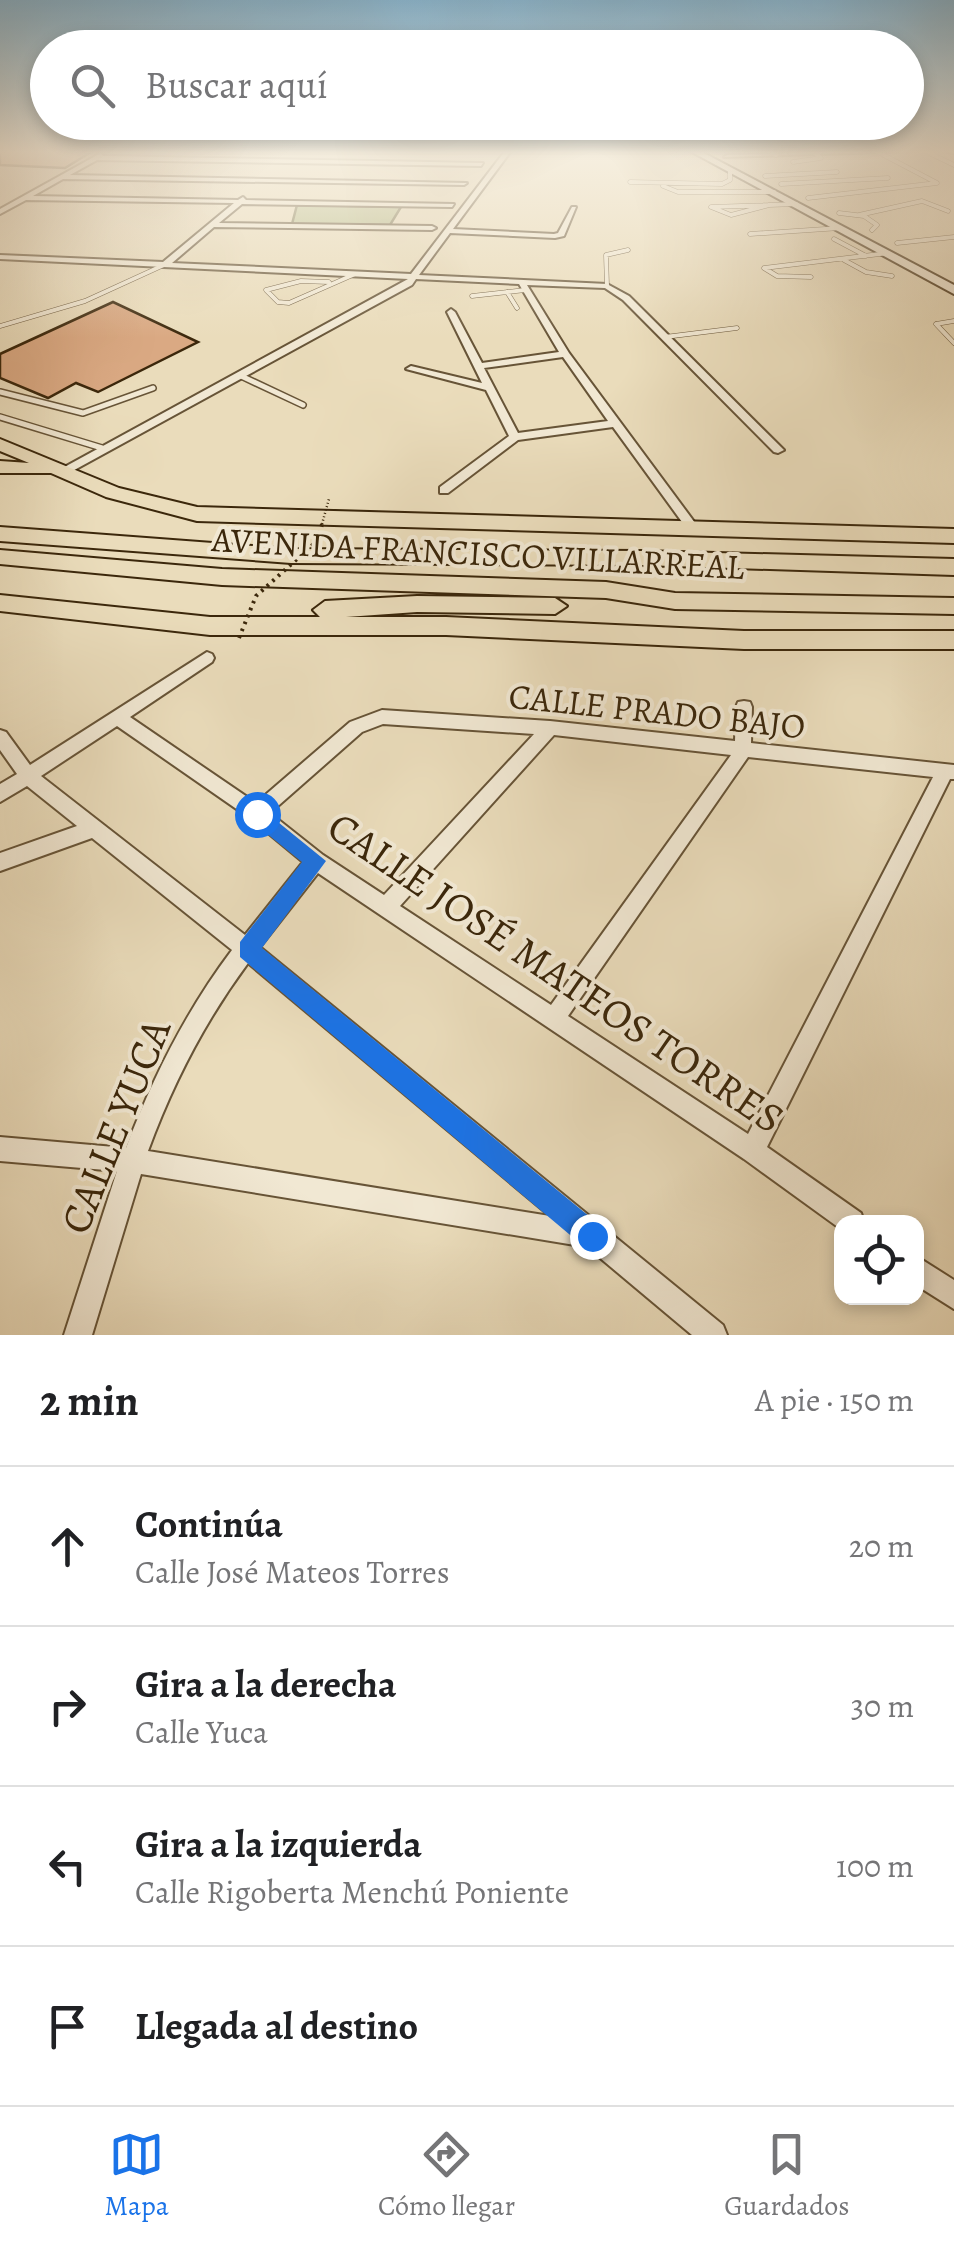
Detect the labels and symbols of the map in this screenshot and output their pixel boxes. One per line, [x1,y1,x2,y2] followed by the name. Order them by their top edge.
[210,515,746,591] street label: AVENIDA FRANCISCO VILLARREAL
[507,672,807,750] street label: CALLE PRADO BAJO
[235,792,281,838] route start
[317,798,795,1146] street label: CALLE JOSÉ MATEOS TORRES
[46,1010,184,1242] street label: CALLE YUCA
[570,1214,616,1260] route end

